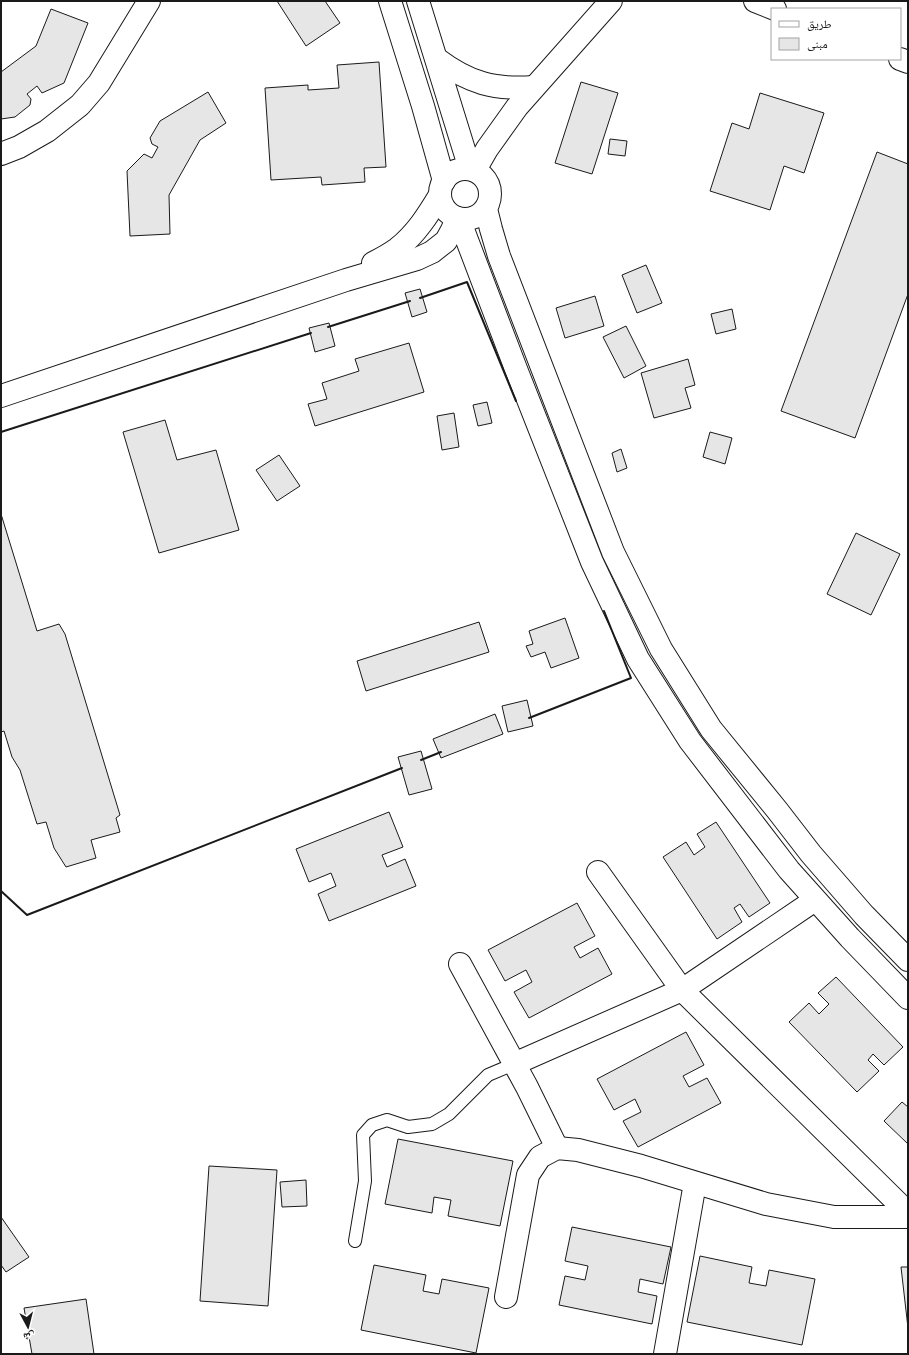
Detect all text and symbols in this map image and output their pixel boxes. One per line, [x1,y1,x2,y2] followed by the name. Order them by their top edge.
[771,8,901,60] legend
[807,17,832,32] text: طريق
[807,37,828,52] text: مبنى
[8,1307,48,1347] north arrow
[22,1328,36,1344] text: ش

